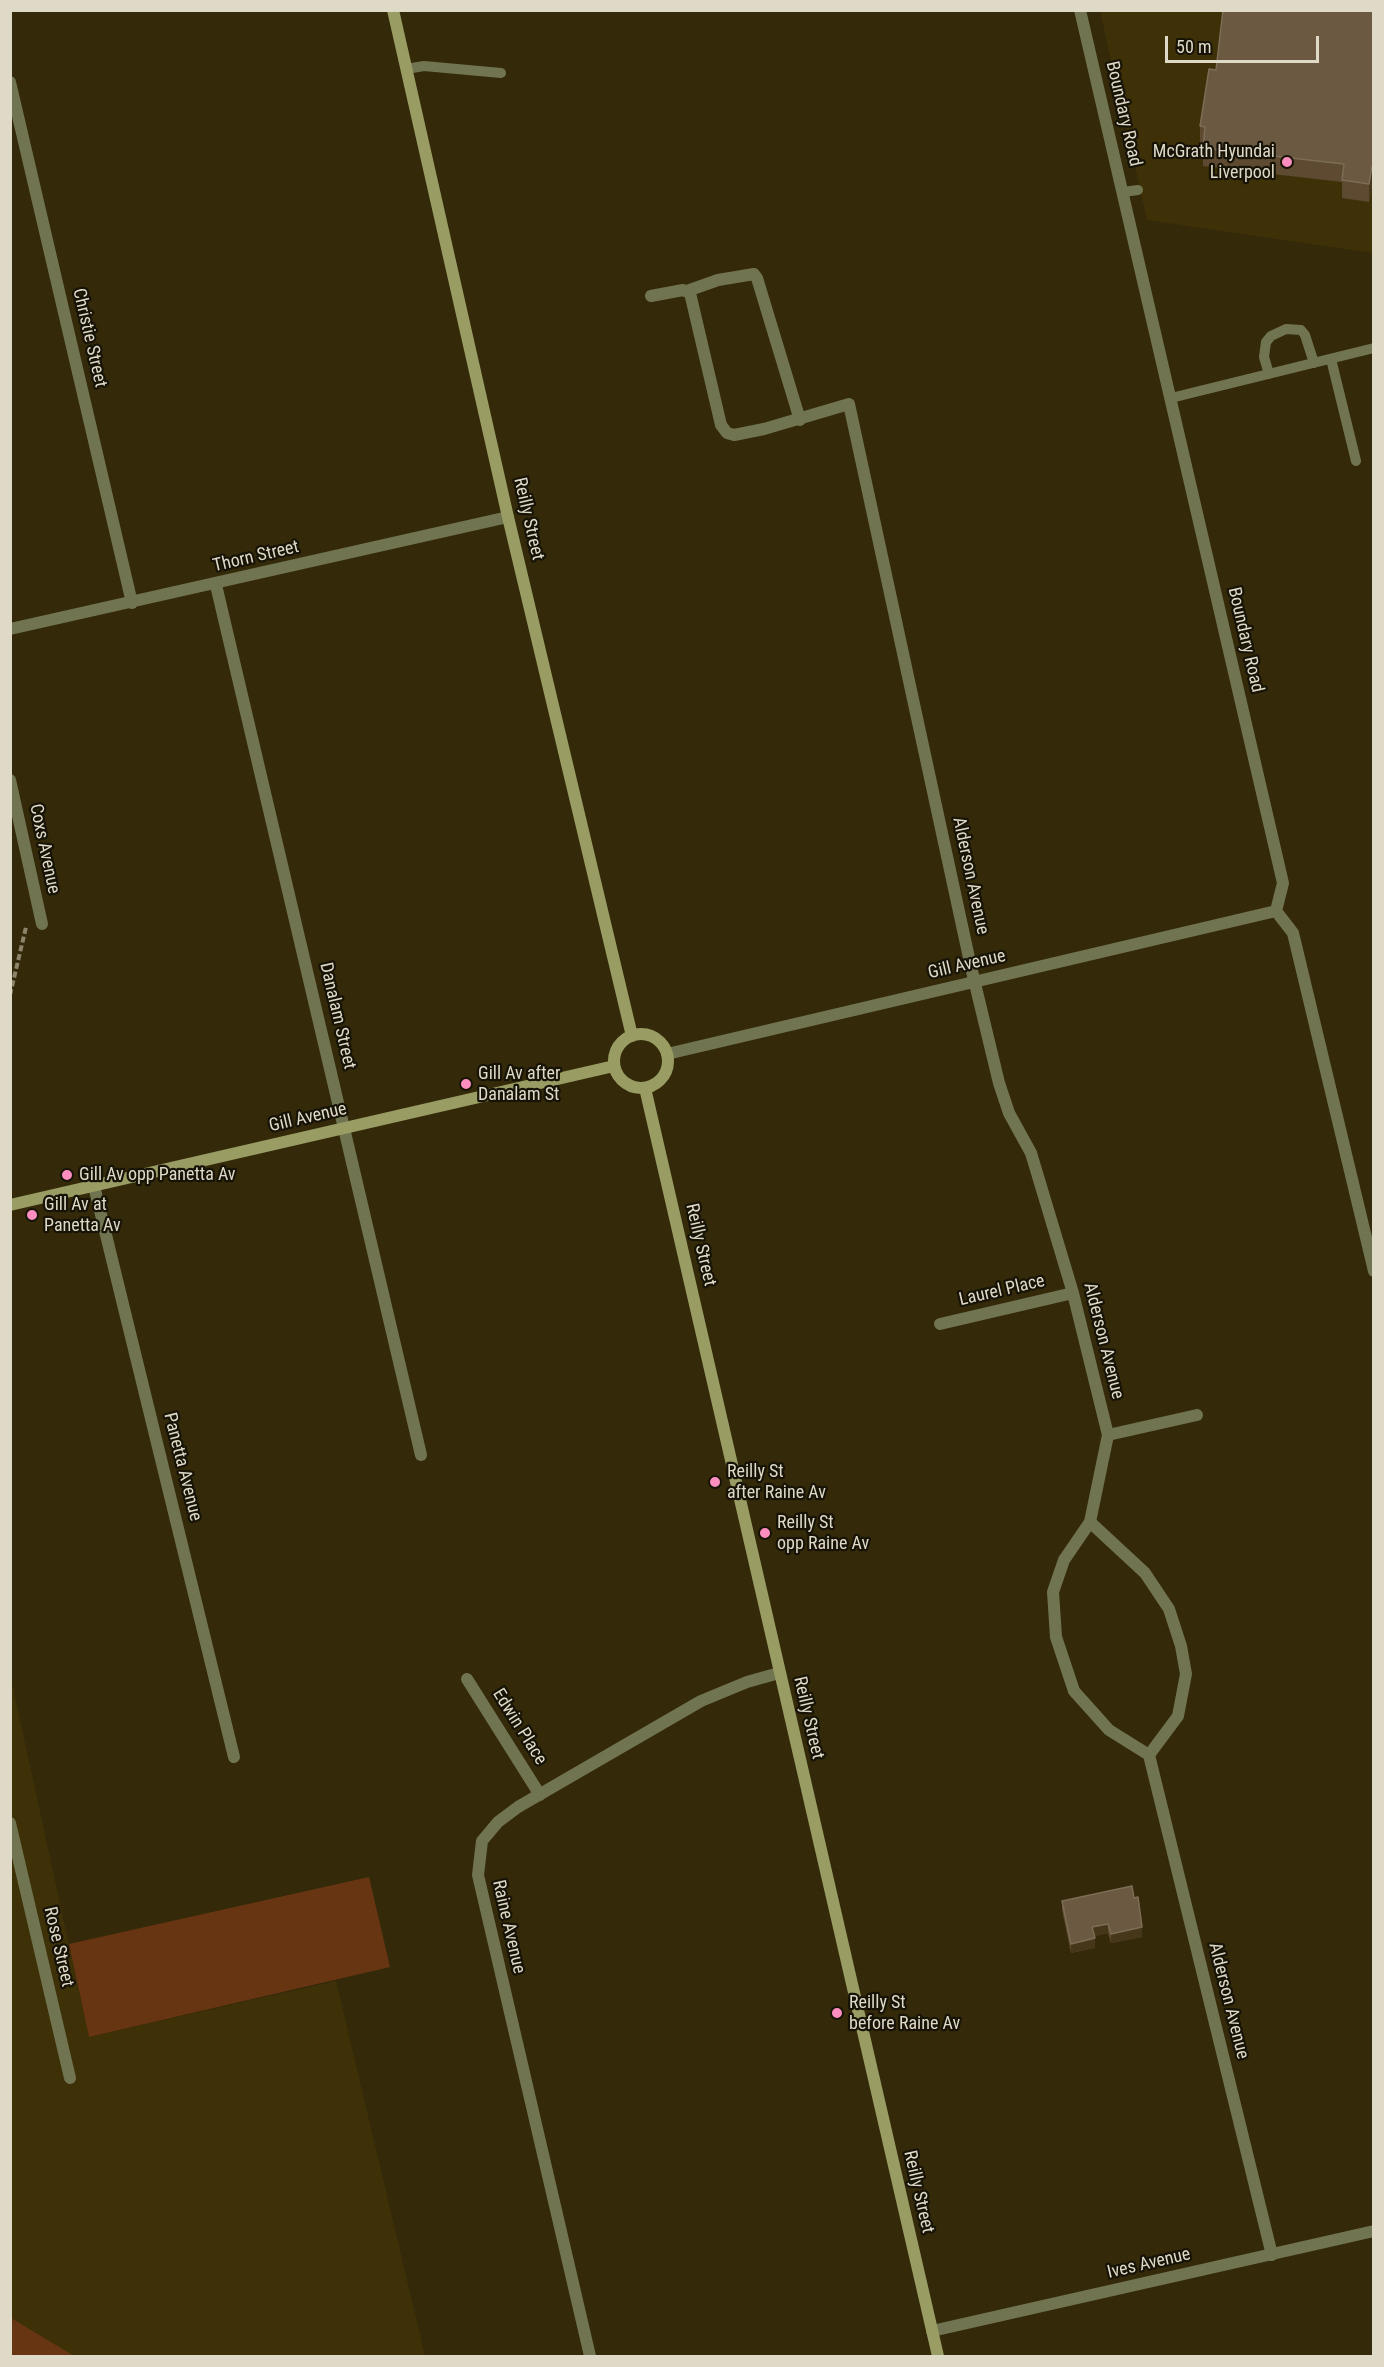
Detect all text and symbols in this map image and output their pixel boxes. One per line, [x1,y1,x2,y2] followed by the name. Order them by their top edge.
[1168,24,1322,62] scale bar
[1176,36,1211,57] text: 50 m
[1100,59,1146,169] street label: Boundary Road
[1153,141,1275,184] place label: McGrath Hyundai Liverpool
[1280,155,1294,169] marker: McGrath Hyundai Liverpool
[67,286,111,390] street label: Christie Street
[508,476,548,562] street label: Reilly Street
[211,537,301,577] street label: Thorn Street
[1222,585,1268,695] street label: Boundary Road
[24,802,64,896] street label: Coxs Avenue
[947,815,993,937] street label: Alderson Avenue
[926,946,1008,984] street label: Gill Avenue
[314,961,360,1071] street label: Danalam Street
[478,1063,560,1106] place label: Gill Av after Danalam St
[459,1077,473,1091] marker: Gill Av after Danalam St
[267,1099,349,1137] street label: Gill Avenue
[79,1164,236,1186] place label: Gill Av opp Panetta Av
[60,1168,74,1182] marker: Gill Av opp Panetta Av
[44,1194,121,1236] place label: Gill Av at Panetta Av
[680,1202,720,1288] street label: Reilly Street
[25,1208,39,1222] marker: Gill Av at Panetta Av
[957,1271,1047,1311] street label: Laurel Place
[1078,1281,1128,1401] street label: Alderson Avenue
[158,1411,206,1523] street label: Panetta Avenue
[727,1461,826,1504] place label: Reilly St after Raine Av
[708,1475,722,1489] marker: Reilly St after Raine Av
[777,1512,869,1555] place label: Reilly St opp Raine Av
[758,1526,772,1540] marker: Reilly St opp Raine Av
[788,1675,828,1761] street label: Reilly Street
[487,1685,551,1769] street label: Edwin Place
[487,1878,529,1976] street label: Raine Avenue
[38,1905,78,1989] street label: Rose Street
[1203,1941,1253,2061] street label: Alderson Avenue
[849,1992,960,2034] place label: Reilly St before Raine Av
[830,2006,844,2020] marker: Reilly St before Raine Av
[898,2149,938,2235] street label: Reilly Street
[1105,2244,1193,2284] street label: Ives Avenue

